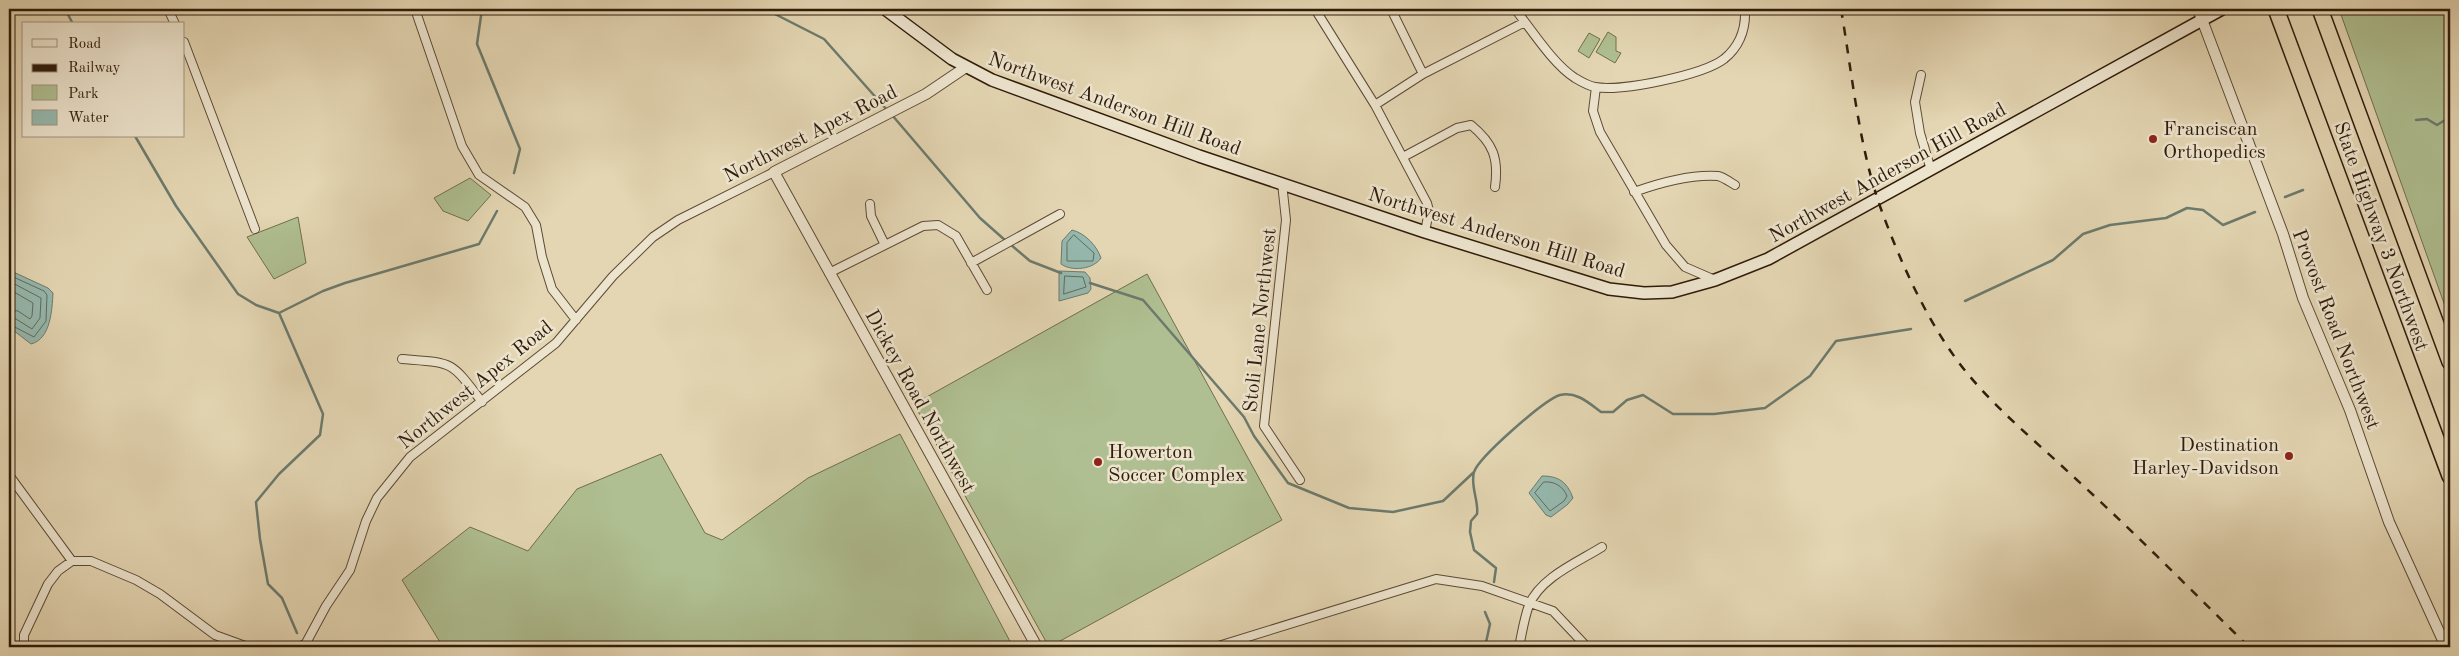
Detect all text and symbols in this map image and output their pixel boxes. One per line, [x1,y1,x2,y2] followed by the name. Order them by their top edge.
[22,22,185,138] legend
[68,37,102,52] text: Road
[985,50,1243,160] street label: Northwest Anderson Hill Road
[68,61,121,76] text: Railway
[721,82,901,187] street label: Northwest Apex Road
[68,87,99,102] text: Park
[1766,100,2010,247] street label: Northwest Anderson Hill Road
[68,111,109,126] text: Water
[2329,119,2431,354] street label: State Highway 3 Northwest
[2163,120,2266,163] place label: Franciscan Orthopedics
[2147,133,2159,145] marker: Franciscan Orthopedics
[1366,185,1627,283] street label: Northwest Anderson Hill Road
[1241,227,1281,413] street label: Stoli Lane Northwest
[2288,227,2383,433] street label: Provost Road Northwest
[860,307,978,497] street label: Dickey Road Northwest
[395,317,557,454] street label: Northwest Apex Road
[2132,436,2279,479] place label: Destination Harley-Davidson
[1108,443,1245,486] place label: Howerton Soccer Complex
[2283,450,2295,462] marker: Destination Harley-Davidson
[1092,456,1104,468] marker: Howerton Soccer Complex

